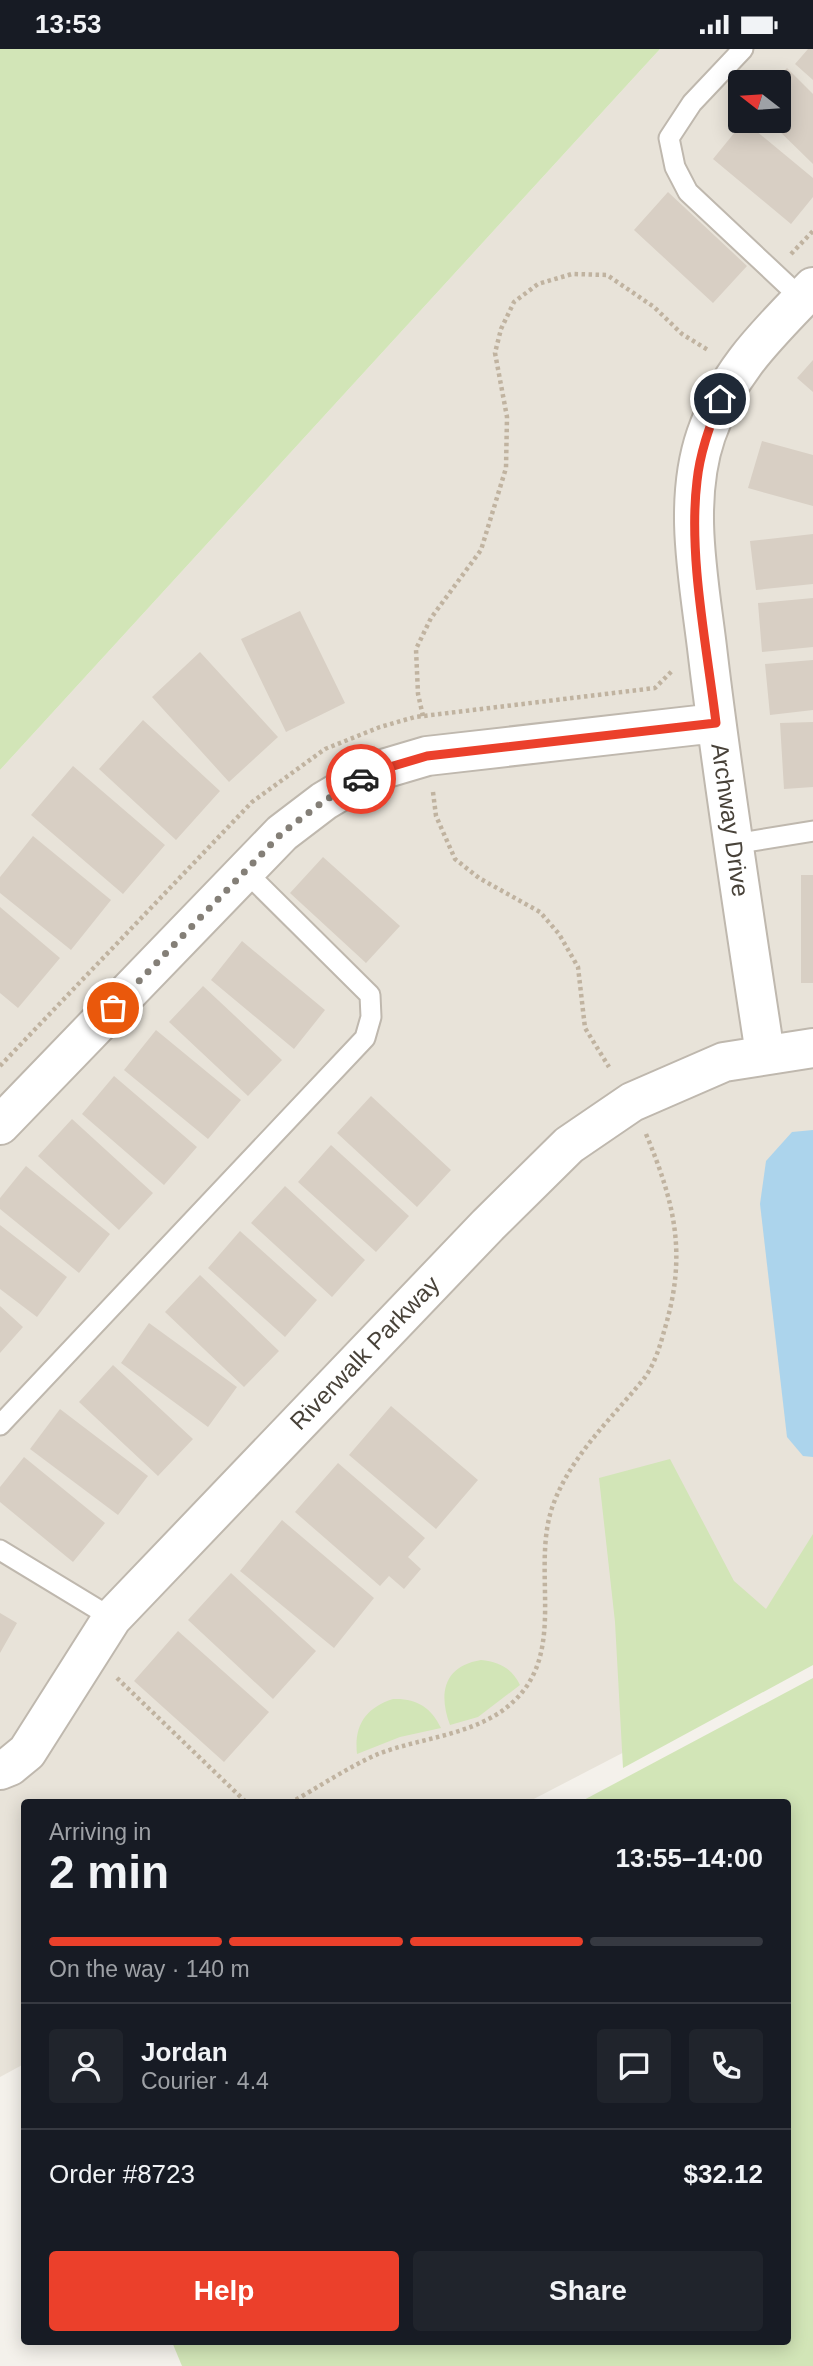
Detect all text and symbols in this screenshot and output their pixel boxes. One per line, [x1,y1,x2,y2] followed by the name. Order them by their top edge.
[35,9,102,39] text: 13:53
[728,70,791,133] north arrow
[728,70,791,133] map controls
[690,369,750,429] pin
[701,380,739,418] icon: home
[706,741,755,898] street label: Archway Drive
[326,744,396,814] courier
[342,760,380,798] icon: car
[83,978,143,1038] pin
[94,989,132,1027] icon: bag
[285,1270,445,1435] street label: Riverwalk Parkway
[49,1819,151,1845] text: Arriving in
[616,1843,763,1873] text: 13:55–14:00
[49,1846,169,1898] text: 2 min
[49,1956,250,1982] text: On the way · 140 m
[49,2029,123,2103] button: person
[597,2029,671,2103] button: chat
[689,2029,763,2103] button: phone
[141,2037,228,2067] text: Jordan
[141,2068,269,2094] text: Courier · 4.4
[49,2159,195,2189] text: Order #8723
[683,2159,763,2189] text: $32.12
[49,2251,399,2331] button: Help
[413,2251,763,2331] button: Share

